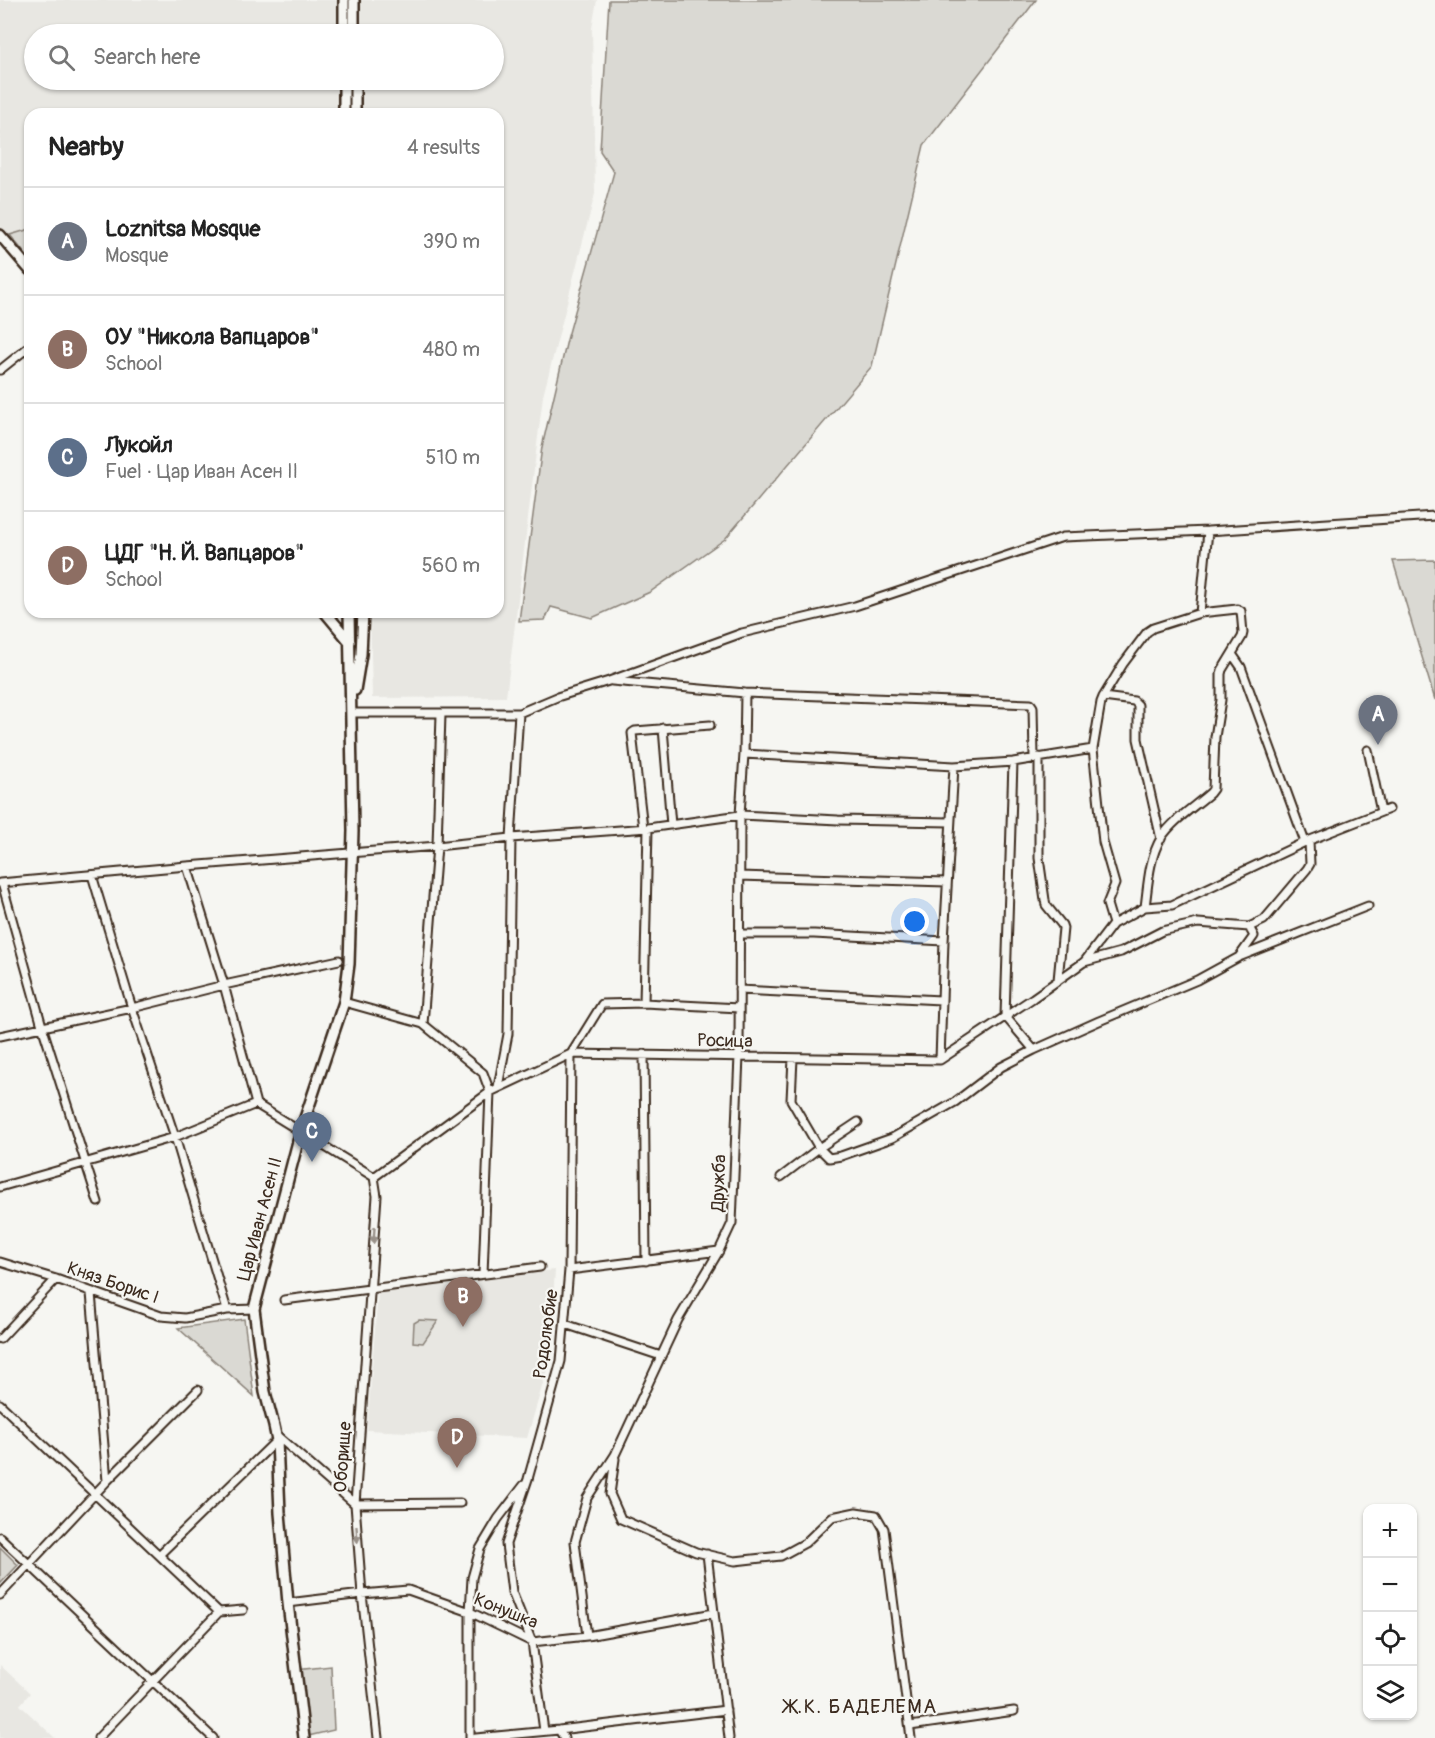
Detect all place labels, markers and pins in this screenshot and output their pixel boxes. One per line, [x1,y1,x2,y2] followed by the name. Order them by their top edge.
[1358,696,1398,745] pin: A
[292,1112,332,1162] pin: C
[444,1278,482,1327] pin: B
[438,1418,476,1468] pin: D

